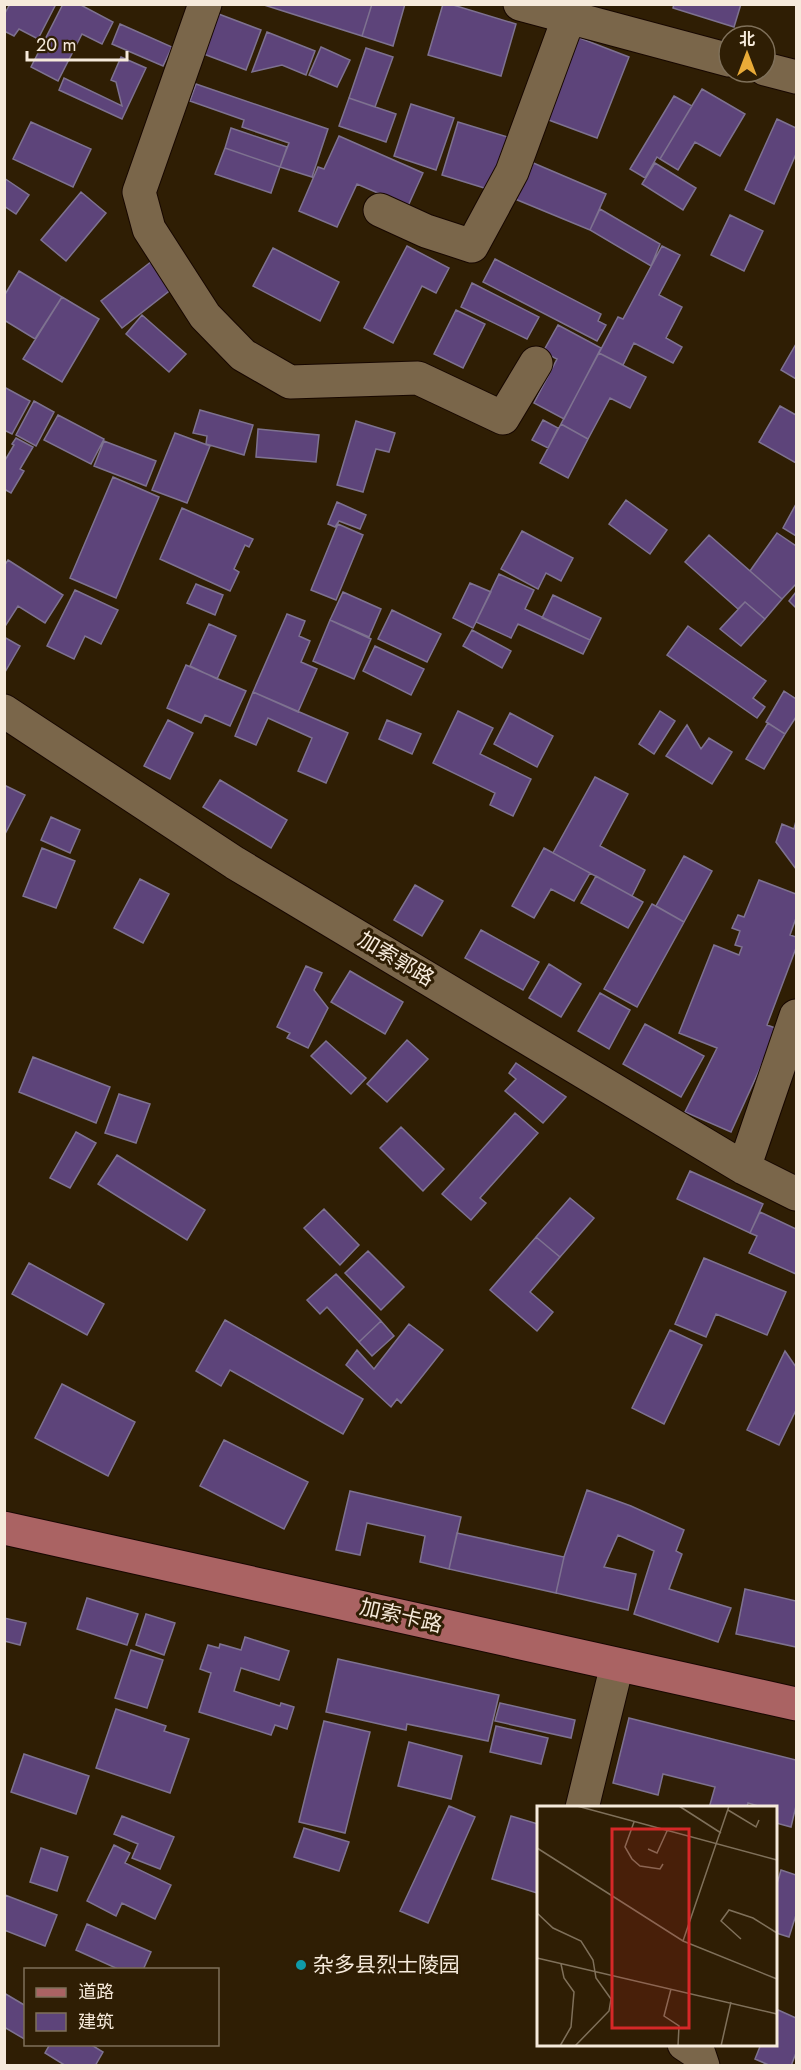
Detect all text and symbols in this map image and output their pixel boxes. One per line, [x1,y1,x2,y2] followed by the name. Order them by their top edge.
[27,24,128,62] scale bar
[717,24,777,84] north arrow
[739,28,755,51] text: 北
[36,32,76,58] text: 20 m
[352,925,440,993] street label: 加索郭路
[357,1592,445,1640] street label: 加索卡路
[537,1806,777,2046] inset map
[313,1950,460,1980] place label: 杂多县烈士陵园
[294,1958,308,1972] marker: 杂多县烈士陵园
[24,1968,219,2046] legend
[78,1979,114,2005] text: 道路
[78,2009,114,2035] text: 建筑

